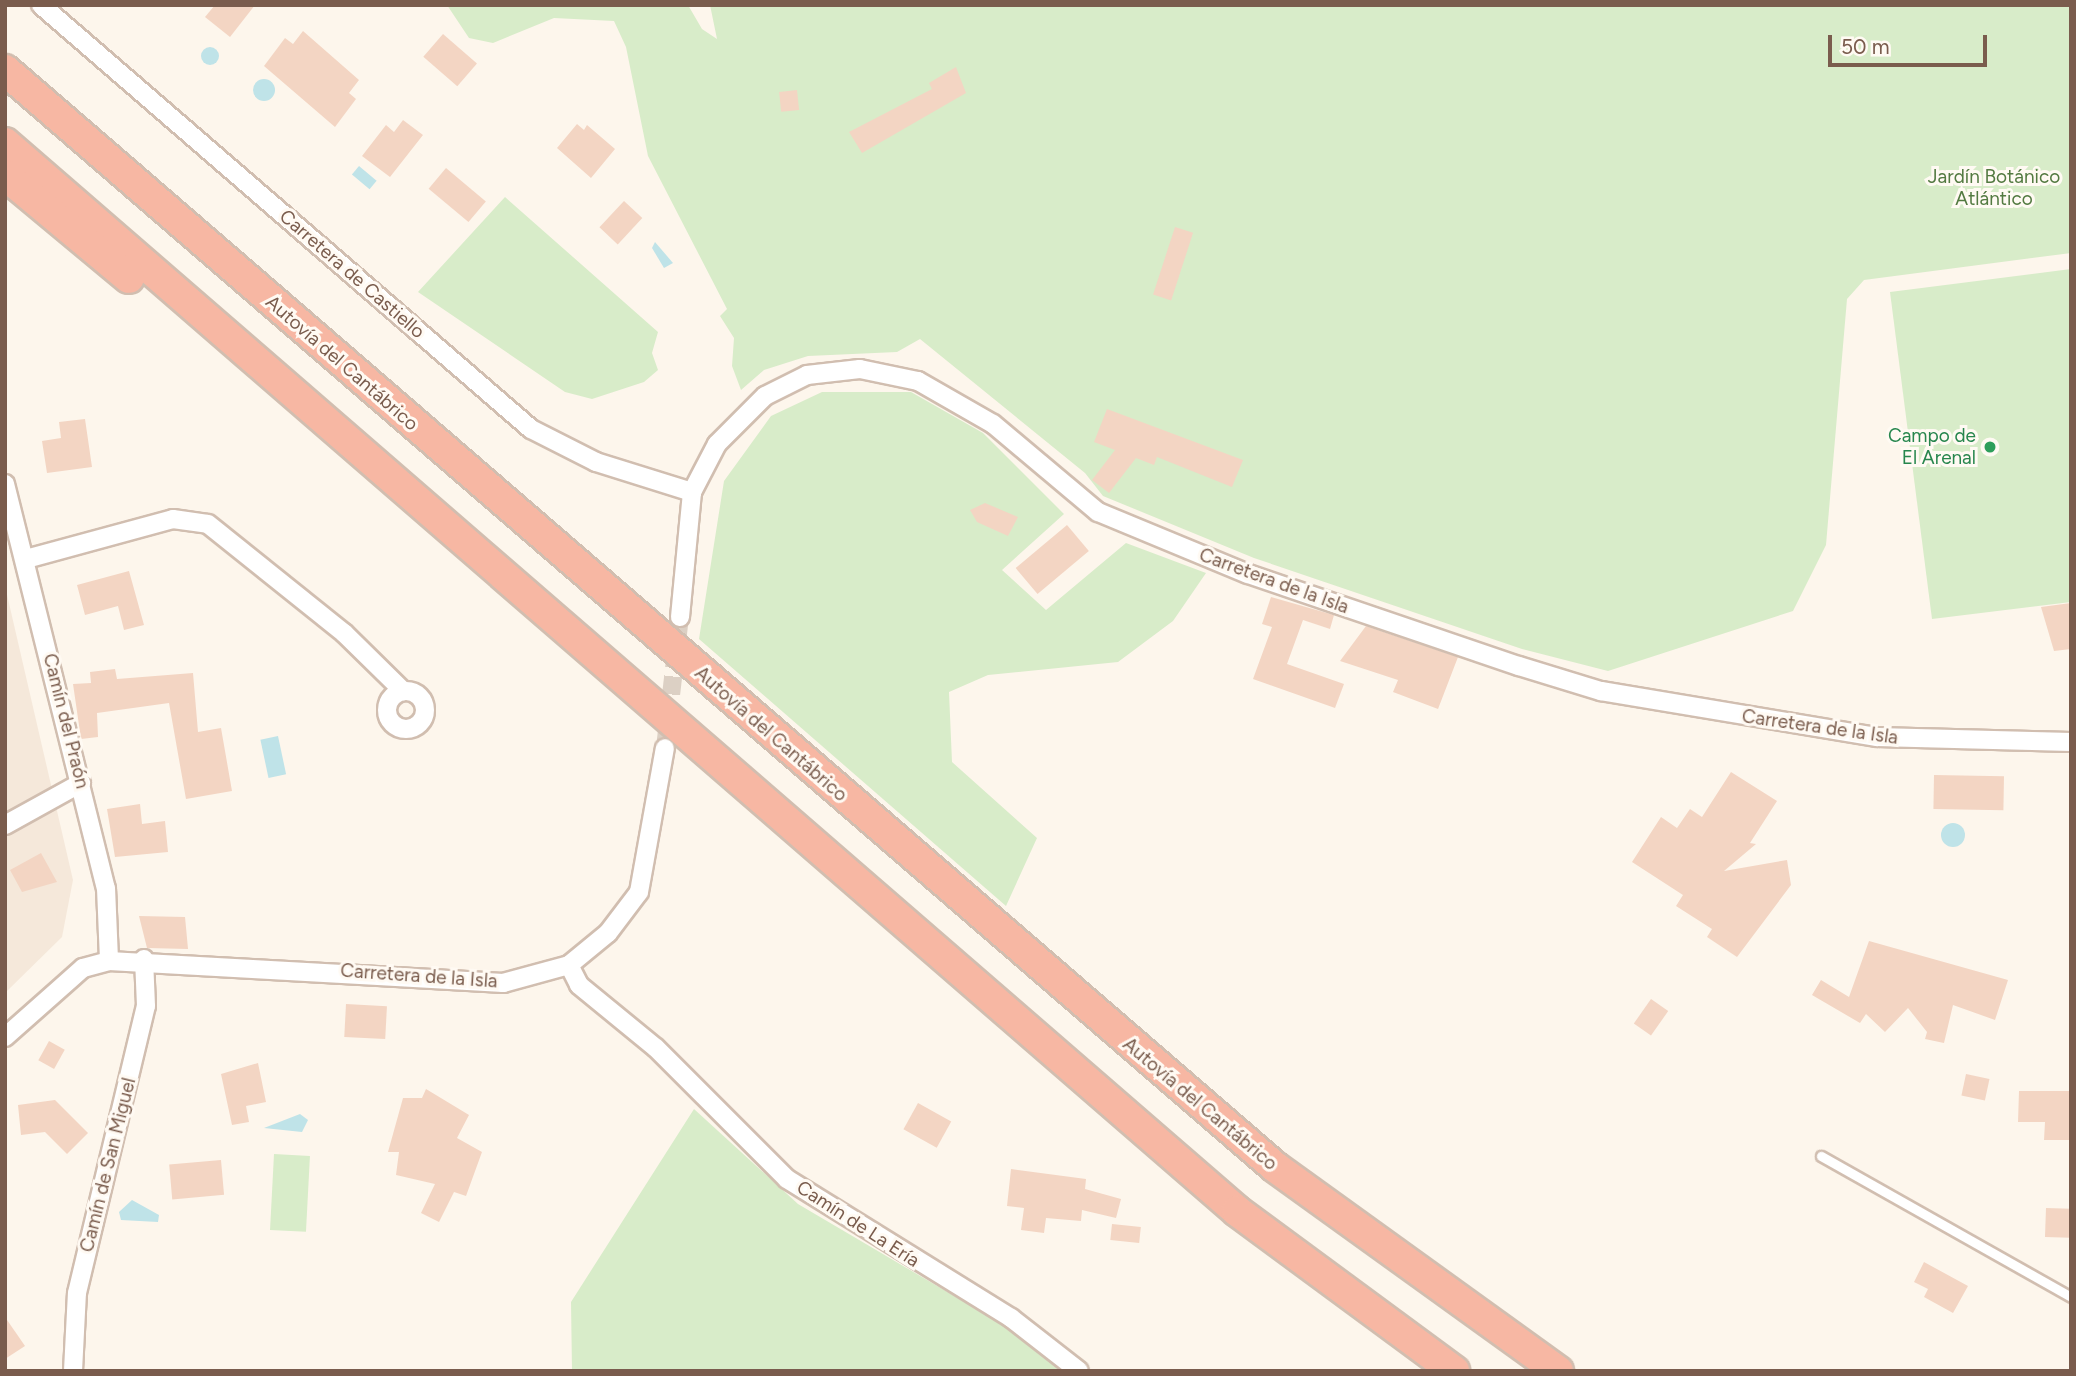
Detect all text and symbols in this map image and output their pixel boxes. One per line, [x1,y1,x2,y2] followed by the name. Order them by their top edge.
[1831,21,1990,65] scale bar
[1841,34,1890,59] text: 50 m
[1928,166,2060,210] park label: Jardín Botánico Atlántico
[275,205,429,343] street label: Carretera de Castiello
[261,291,423,435] street label: Autovía del Cantábrico
[1888,425,1976,469] place label: Campo de El Arenal
[1982,439,1998,455] marker: Campo de El Arenal
[1196,543,1352,619] street label: Carretera de la Isla
[38,651,94,791] street label: Camín del Praón
[690,662,852,806] street label: Autovía del Cantábrico
[1740,705,1900,749] street label: Carretera de la Isla
[340,959,498,993] street label: Carretera de la Isla
[1118,1033,1282,1175] street label: Autovía del Cantábrico
[75,1075,141,1255] street label: Camín de San Miguel
[792,1176,924,1272] street label: Camín de La Ería

